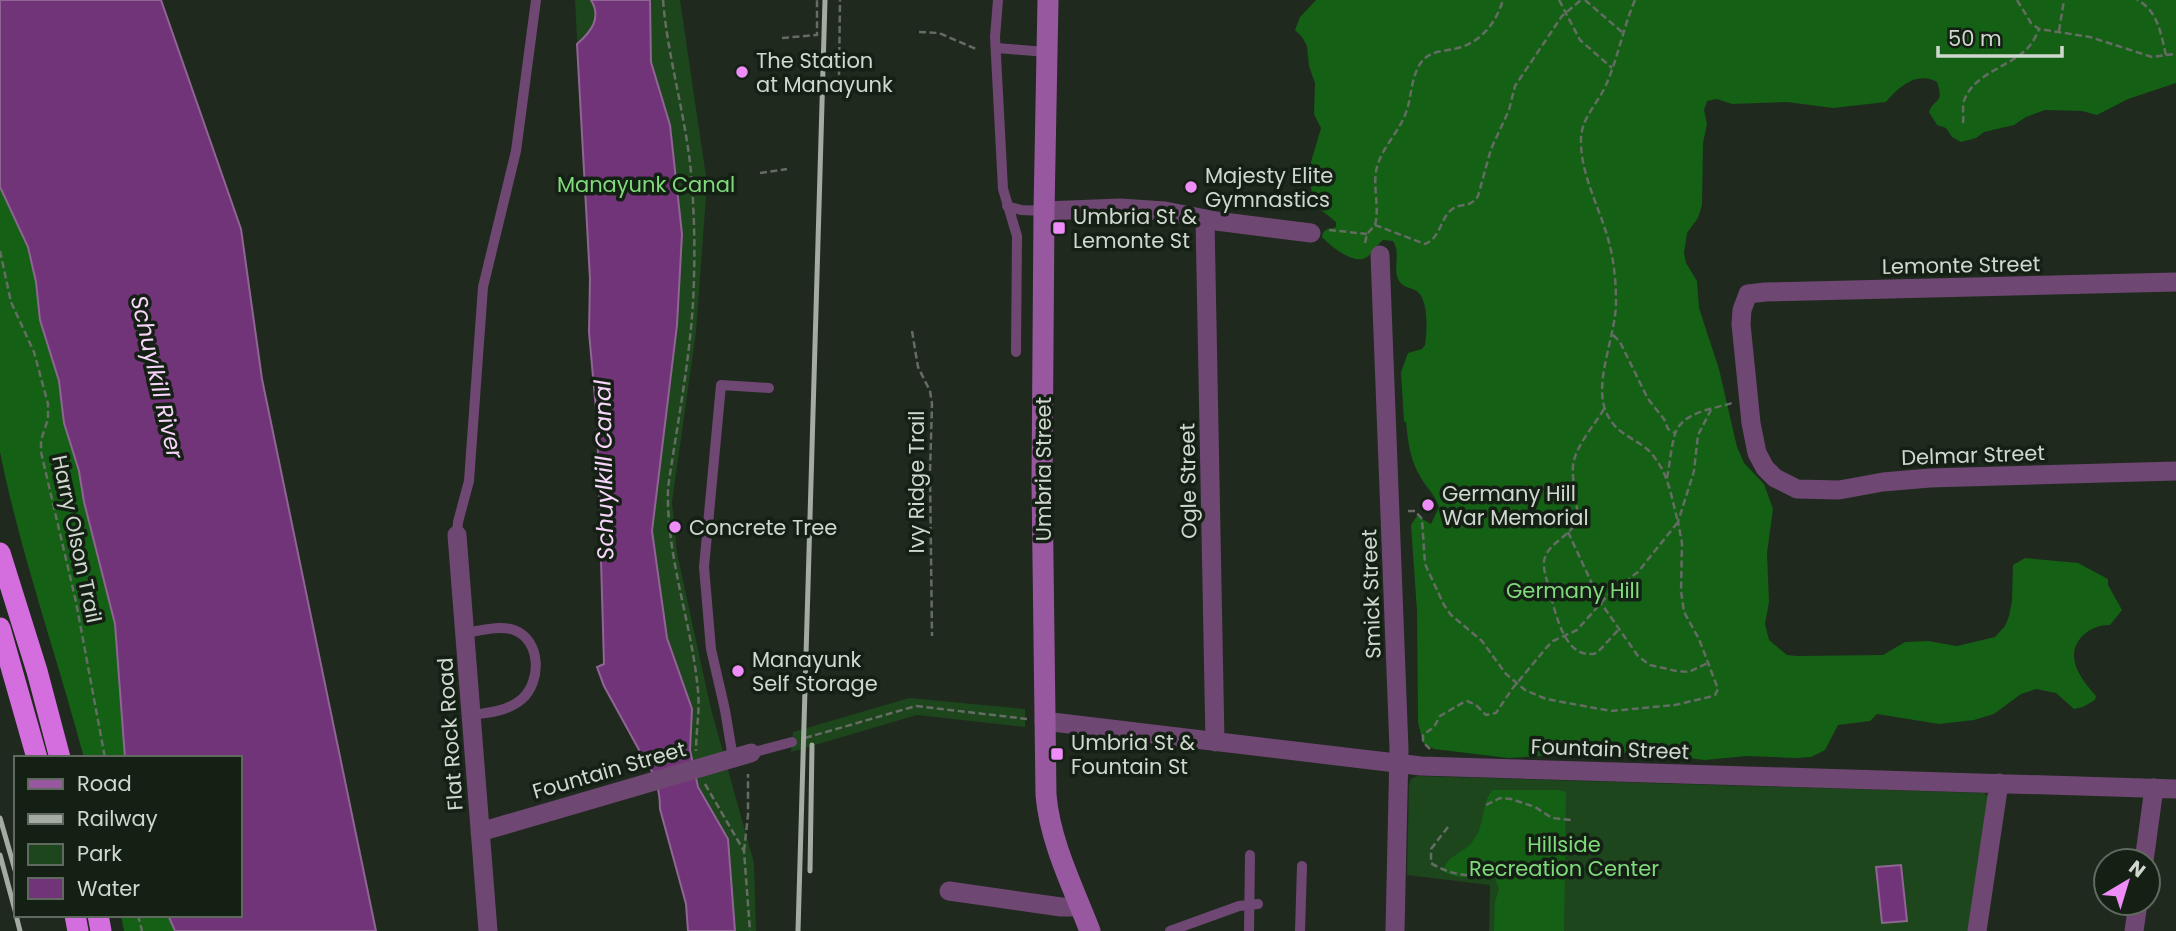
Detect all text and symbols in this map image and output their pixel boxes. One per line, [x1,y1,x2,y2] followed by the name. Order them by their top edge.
[1938,14,2062,58] scale bar
[1948,24,2002,53] text: 50 m
[756,46,893,99] place label: The Station at Manayunk
[734,64,750,80] marker: The Station at Manayunk
[1205,161,1333,214] place label: Majesty Elite Gymnastics
[557,170,735,199] park label: Manayunk Canal
[1183,179,1199,195] marker: Majesty Elite Gymnastics
[1073,202,1197,255] place label: Umbria St & Lemonte St
[1051,220,1067,236] marker: Umbria St & Lemonte St
[1882,249,2040,281] street label: Lemonte Street
[123,292,192,463] water label: Schuylkill River
[586,379,622,560] water label: Schuylkill Canal
[1029,397,1058,541] street label: Umbria Street
[902,410,931,554] street label: Ivy Ridge Trail
[1172,423,1204,539] street label: Ogle Street
[1901,438,2045,472] street label: Delmar Street
[45,453,109,625] street label: Harry Olson Trail
[1442,479,1589,532] place label: Germany Hill War Memorial
[1420,497,1436,513] marker: Germany Hill War Memorial
[689,513,837,542] place label: Concrete Tree
[667,519,683,535] marker: Concrete Tree
[1354,529,1388,659] street label: Smick Street
[1506,576,1640,605] park label: Germany Hill
[752,645,878,698] place label: Manayunk Self Storage
[430,657,470,811] street label: Flat Rock Road
[730,663,746,679] marker: Manayunk Self Storage
[1071,728,1195,781] place label: Umbria St & Fountain St
[1530,732,1690,766] street label: Fountain Street
[529,734,689,806] street label: Fountain Street
[1049,746,1065,762] marker: Umbria St & Fountain St
[14,756,242,917] legend
[77,769,132,798] text: Road
[77,804,158,833] text: Railway
[1469,830,1659,883] park label: Hillside Recreation Center
[77,839,122,868] text: Park
[2092,847,2162,917] north arrow
[2123,854,2151,884] text: N
[77,874,140,903] text: Water

